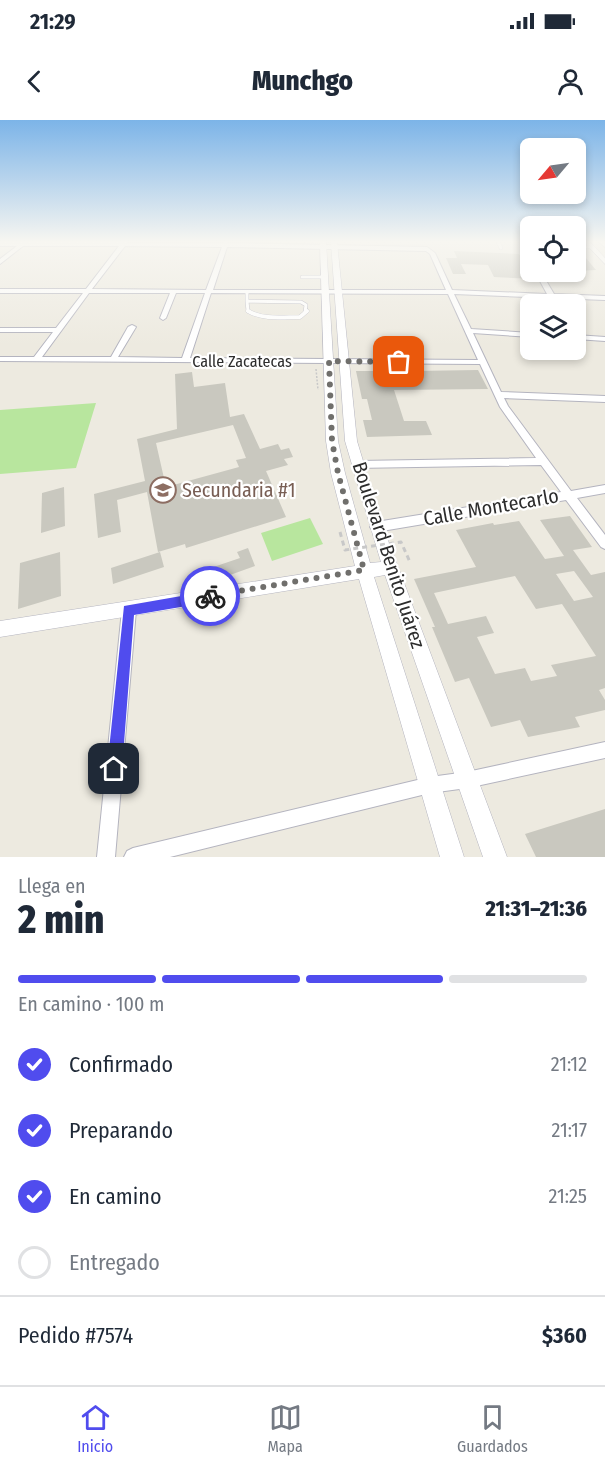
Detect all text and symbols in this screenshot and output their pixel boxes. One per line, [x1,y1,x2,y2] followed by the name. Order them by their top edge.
[30,8,76,35] text: 21:29
[18,65,51,98] icon: back
[252,65,353,97] text: Munchgo
[554,65,587,98] icon: person
[520,138,586,204] north arrow
[520,138,586,360] map controls
[520,216,586,282] button: locate
[520,294,586,360] button: layers
[373,336,424,387] pin
[382,345,415,378] icon: bag
[192,352,292,371] street label: Calle Zacatecas
[347,459,431,651] street label: Boulevard Benito Juárez
[148,475,178,505] school or university icon: Secundaria #1
[182,478,295,502] place label: Secundaria #1
[422,483,560,531] street label: Calle Montecarlo
[180,566,240,626] courier
[194,580,227,613] icon: bike
[88,743,139,794] pin
[97,752,130,785] icon: home
[18,874,86,898] text: Llega en
[486,895,587,922] text: 21:31–21:36
[18,897,104,943] text: 2 min
[18,992,164,1016] text: En camino · 100 m
[18,1048,51,1081] icon: check
[69,1051,173,1078] text: Confirmado
[551,1052,587,1076] text: 21:12
[18,1114,51,1147] icon: check
[69,1117,173,1144] text: Preparando
[552,1118,587,1142] text: 21:17
[18,1180,51,1213] icon: check
[69,1183,161,1210] text: En camino
[549,1184,587,1208] text: 21:25
[69,1249,160,1276] text: Entregado
[18,1322,133,1349] text: Pedido #7574
[542,1322,587,1349] text: $360
[77,1401,113,1456] tab: Inicio
[267,1401,303,1456] tab: Mapa
[457,1401,528,1456] tab: Guardados

